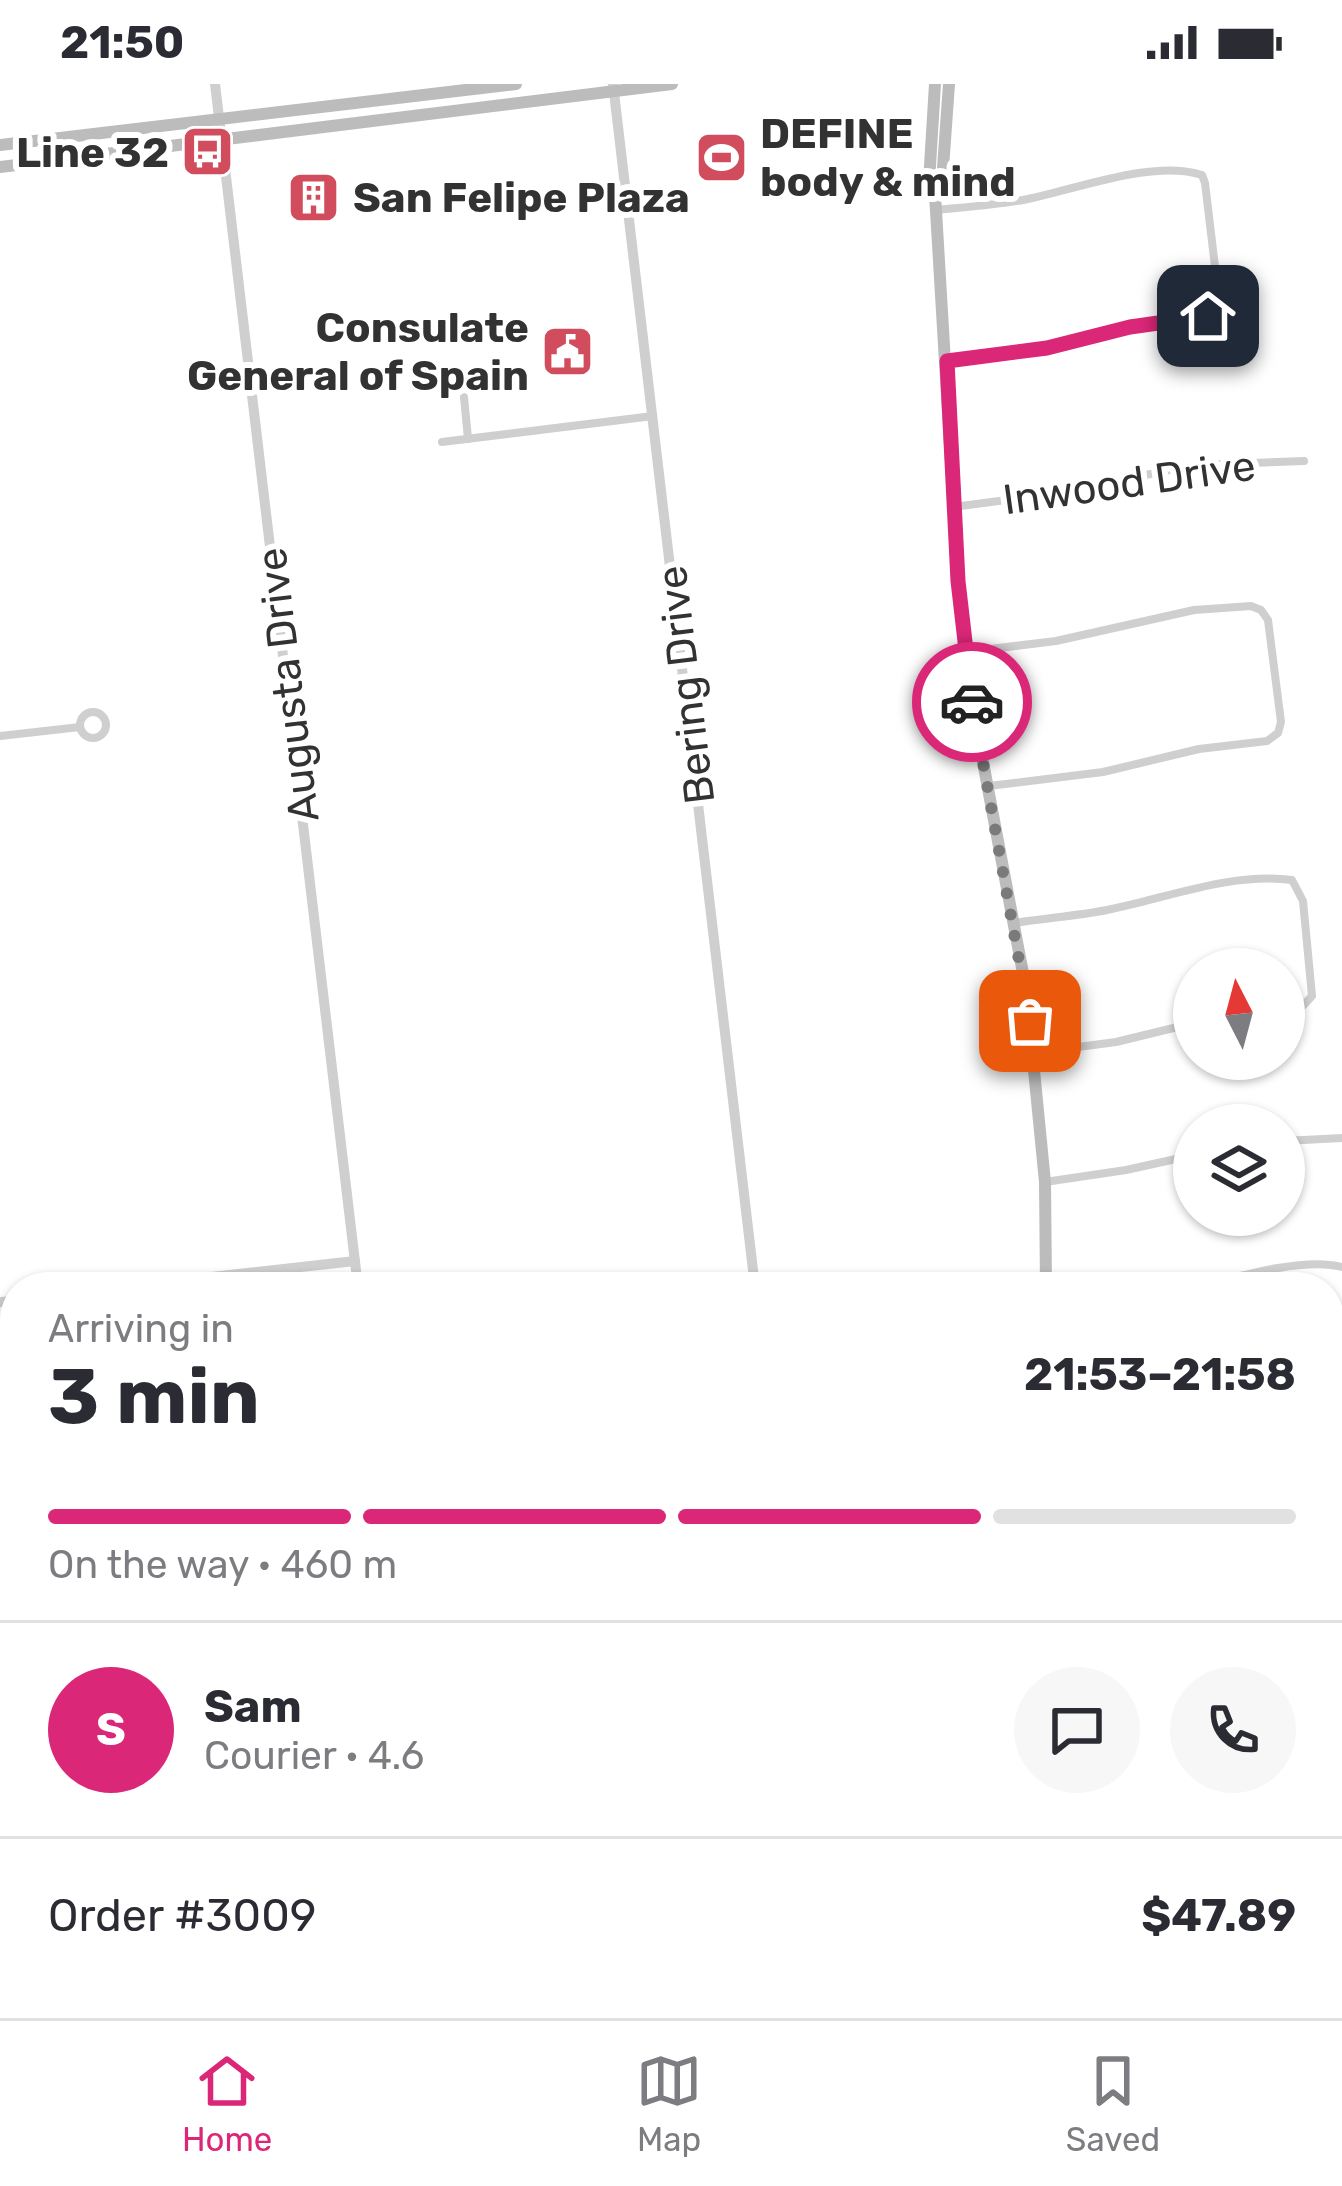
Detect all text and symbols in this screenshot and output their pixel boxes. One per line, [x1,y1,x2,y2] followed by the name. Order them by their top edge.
[60,16,184,69] text: 21:50
[760,109,1016,207] place label: DEFINE body & mind
[180,124,236,180] bus stop icon: Line 32
[16,128,169,178] place label: Line 32
[693,129,749,185] sports icon: DEFINE body & mind
[286,169,342,225] building icon: San Felipe Plaza
[353,173,690,223] place label: San Felipe Plaza
[1157,265,1259,367] pin
[1175,283,1241,349] icon: home
[187,303,529,401] place label: Consulate General of Spain
[540,323,596,379] public building icon: Consulate General of Spain
[1000,441,1259,525] street label: Inwood Drive
[246,545,330,825] street label: Augusta Drive
[647,563,725,807] street label: Bering Drive
[912,642,1032,762] courier
[939,669,1005,735] icon: car
[1173,948,1305,1080] north arrow
[1173,948,1305,1236] map controls
[979,970,1081,1072] pin
[997,988,1063,1054] icon: bag
[1173,1104,1305,1236] button: layers
[48,1306,234,1352] text: Arriving in
[1024,1348,1296,1401] text: 21:53–21:58
[48,1350,260,1443] text: 3 min
[48,1542,397,1588] text: On the way · 460 m
[1014,1667,1140,1793] button: chat
[1170,1667,1296,1793] button: phone
[204,1680,302,1733] text: Sam
[96,1703,126,1756] text: S
[204,1733,424,1779] text: Courier · 4.6
[48,1889,316,1942] text: Order #3009
[1141,1889,1296,1942] text: $47.89
[182,2048,272,2159] tab: Home
[636,2048,702,2159] tab: Map
[1066,2048,1160,2159] tab: Saved

